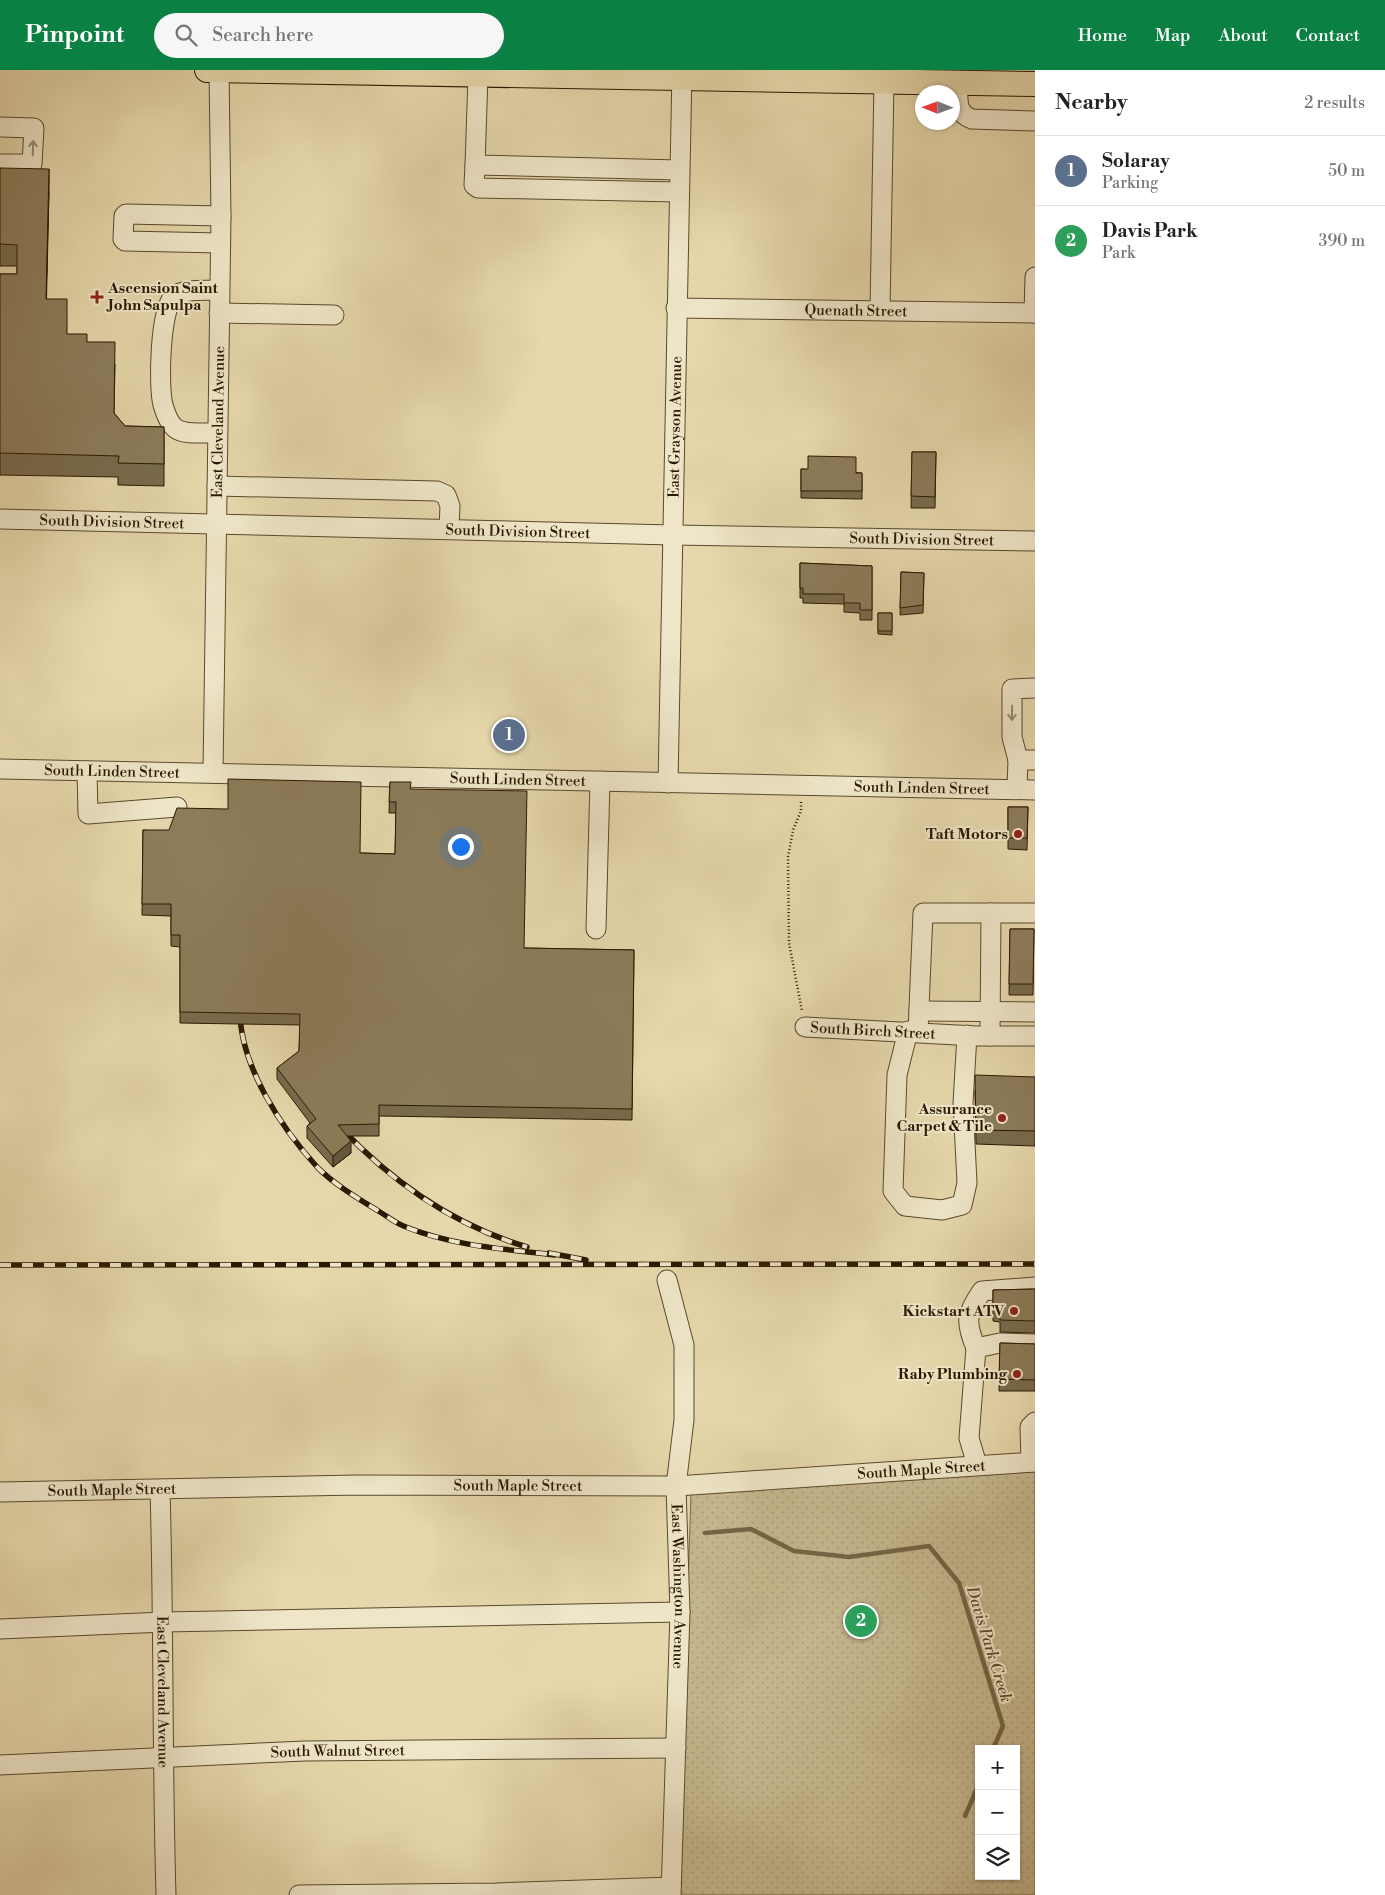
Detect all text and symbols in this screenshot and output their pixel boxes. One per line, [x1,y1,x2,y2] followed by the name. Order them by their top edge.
[154,13,504,58] search box
[25,20,124,50] text: Pinpoint
[172,21,200,49] icon: search
[212,23,314,47] text: Search here
[1078,24,1127,47] text: Home
[1155,24,1191,47] text: Map
[1219,24,1268,47] text: About
[1296,24,1360,47] text: Contact
[915,85,960,130] north arrow
[1055,90,1128,116] text: Nearby
[1304,93,1365,113] text: 2 results
[28,140,38,156] one-way arrow
[1102,149,1170,173] text: Solaray
[1067,161,1075,181] text: 1
[1328,161,1365,181] text: 50 m
[1102,173,1158,193] text: Parking
[1102,219,1198,243] text: Davis Park
[1066,231,1076,251] text: 2
[1319,231,1365,251] text: 390 m
[1102,243,1135,263] text: Park
[106,279,219,315] place label: Ascension Saint John Sapulpa
[90,290,104,304] marker: Ascension Saint John Sapulpa
[804,301,908,321] street label: Quenath Street
[208,346,229,498] street label: East Cleveland Avenue
[665,356,686,498] street label: East Grayson Avenue
[39,511,185,533] street label: South Division Street
[445,521,591,543] street label: South Division Street
[849,529,995,550] street label: South Division Street
[1007,705,1017,721] one-way arrow
[493,716,525,754] pin: 1
[44,761,181,783] street label: South Linden Street
[450,769,587,791] street label: South Linden Street
[854,777,991,799] street label: South Linden Street
[926,825,1008,844] place label: Taft Motors
[1012,828,1024,840] marker: Taft Motors
[448,834,474,860] your location
[810,1018,937,1044] street label: South Birch Street
[897,1100,992,1136] place label: Assurance Carpet & Tile
[996,1112,1008,1124] marker: Assurance Carpet & Tile
[903,1302,1005,1321] place label: Kickstart ATV
[1008,1305,1020,1317] marker: Kickstart ATV
[898,1365,1008,1384] place label: Raby Plumbing
[1011,1368,1023,1380] marker: Raby Plumbing
[857,1456,987,1484] street label: South Maple Street
[454,1476,583,1496] street label: South Maple Street
[48,1480,177,1501] street label: South Maple Street
[667,1503,689,1669] street label: East Washington Avenue
[962,1583,1016,1705] water label: Davis Park Creek
[845,1602,877,1640] pin: 2
[152,1616,173,1768] street label: East Cleveland Avenue
[270,1741,406,1763] street label: South Walnut Street
[975,1745,1020,1880] map controls
[975,1745,1020,1790] button: +
[975,1790,1020,1835] button: −
[975,1835,1020,1880] button: layers

